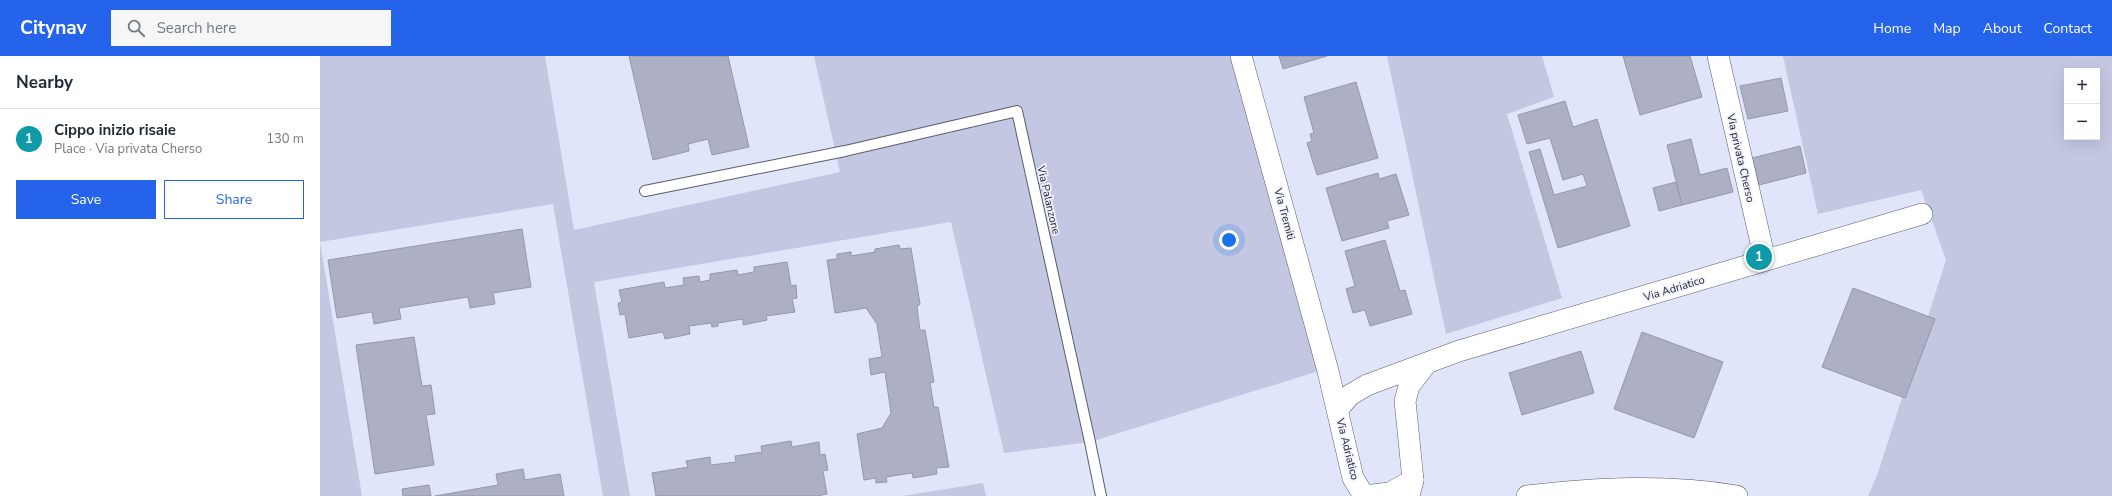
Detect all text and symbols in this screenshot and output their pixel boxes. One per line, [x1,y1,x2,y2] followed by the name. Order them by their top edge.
[111,10,391,46] search box
[20,15,87,41] text: Citynav
[125,17,147,39] icon: search
[157,18,236,38] text: Search here
[1873,19,1911,38] text: Home
[1933,19,1961,38] text: Map
[1983,19,2022,38] text: About
[2044,19,2092,38] text: Contact
[2064,68,2100,140] map controls
[2064,68,2100,104] button: +
[16,71,73,94] text: Nearby
[2064,104,2100,140] button: −
[1723,111,1758,204] street label: Via privata Cherso
[54,120,176,140] text: Cippo inizio risaie
[25,130,33,148] text: 1
[266,130,304,148] text: 130 m
[54,140,202,158] text: Place · Via privata Cherso
[1033,163,1064,236] street label: Via Palanzone
[16,180,156,219] button: Save
[164,180,304,219] button: Share
[1270,186,1299,242] street label: Via Tremiti
[1219,230,1239,250] your location
[1746,242,1772,272] pin: 1
[1641,272,1706,305] street label: Via Adriatico
[1332,416,1362,481] street label: Via Adriatico

